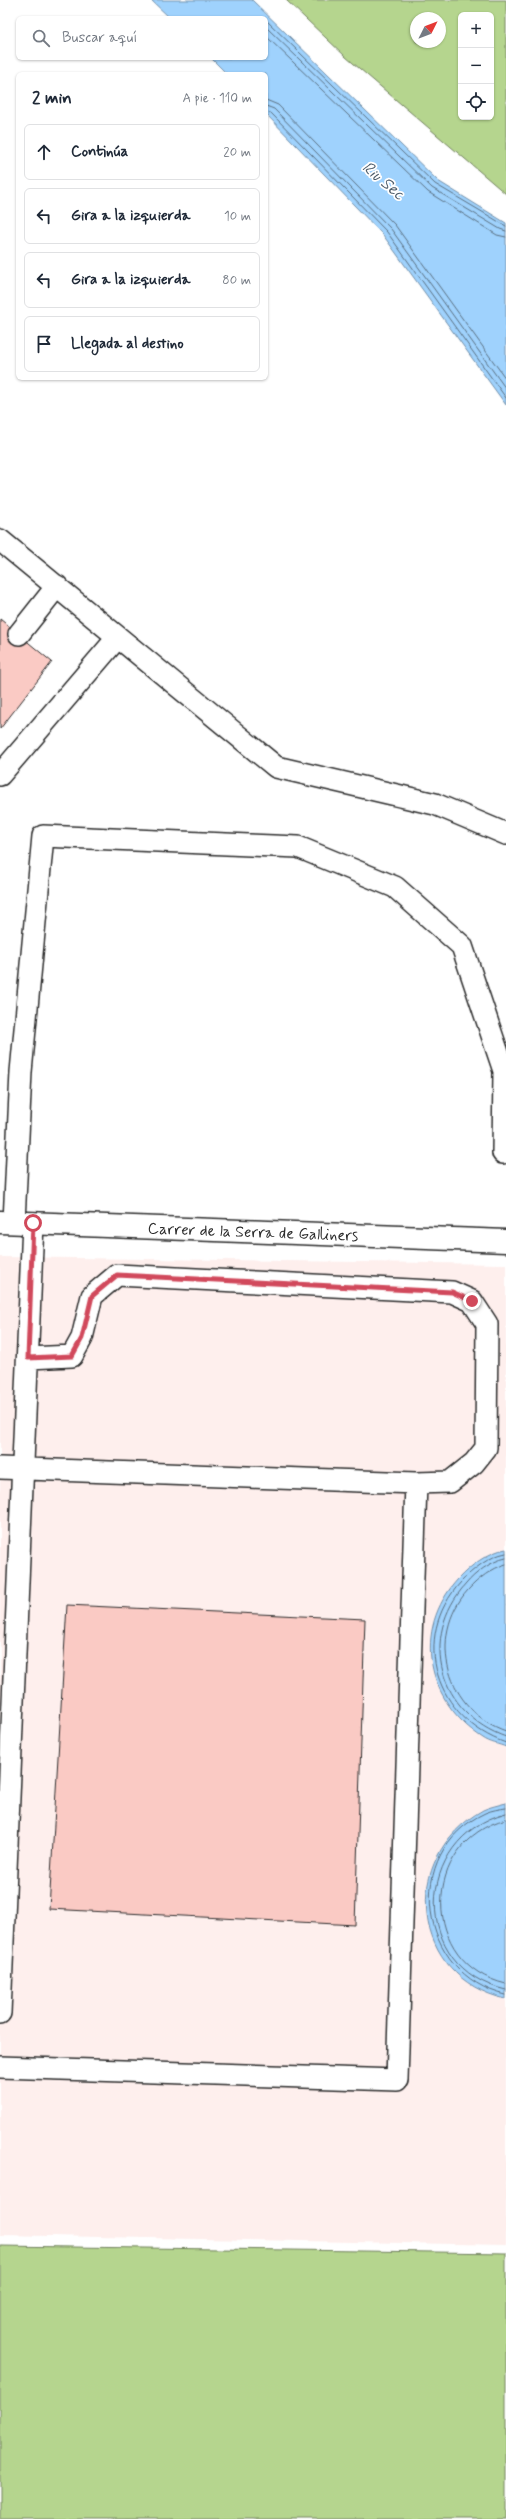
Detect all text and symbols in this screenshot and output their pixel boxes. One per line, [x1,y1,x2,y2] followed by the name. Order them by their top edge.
[410,12,446,48] north arrow
[458,12,494,120] map controls
[458,12,494,48] button: +
[16,16,268,60] search box
[30,27,52,49] icon: search
[62,28,137,48] text: Buscar aquí
[458,48,494,84] button: −
[458,84,494,120] button: locate
[32,87,72,109] text: 2 min
[183,90,252,107] text: A pie · 110 m
[33,141,55,163] icon: ahead
[71,142,128,162] text: Continúa
[223,144,251,161] text: 20 m
[357,156,410,205] water label: Riu Sec
[33,205,55,227] icon: left
[71,206,190,226] text: Gira a la izquierda
[224,208,251,225] text: 10 m
[33,269,55,291] icon: left
[71,270,190,290] text: Gira a la izquierda
[222,272,251,289] text: 80 m
[33,333,55,355] icon: arrive
[71,334,184,354] text: Llegada al destino
[24,1214,42,1232] route start
[147,1218,359,1247] street label: Carrer de la Serra de Galliners
[463,1292,481,1310] route end

